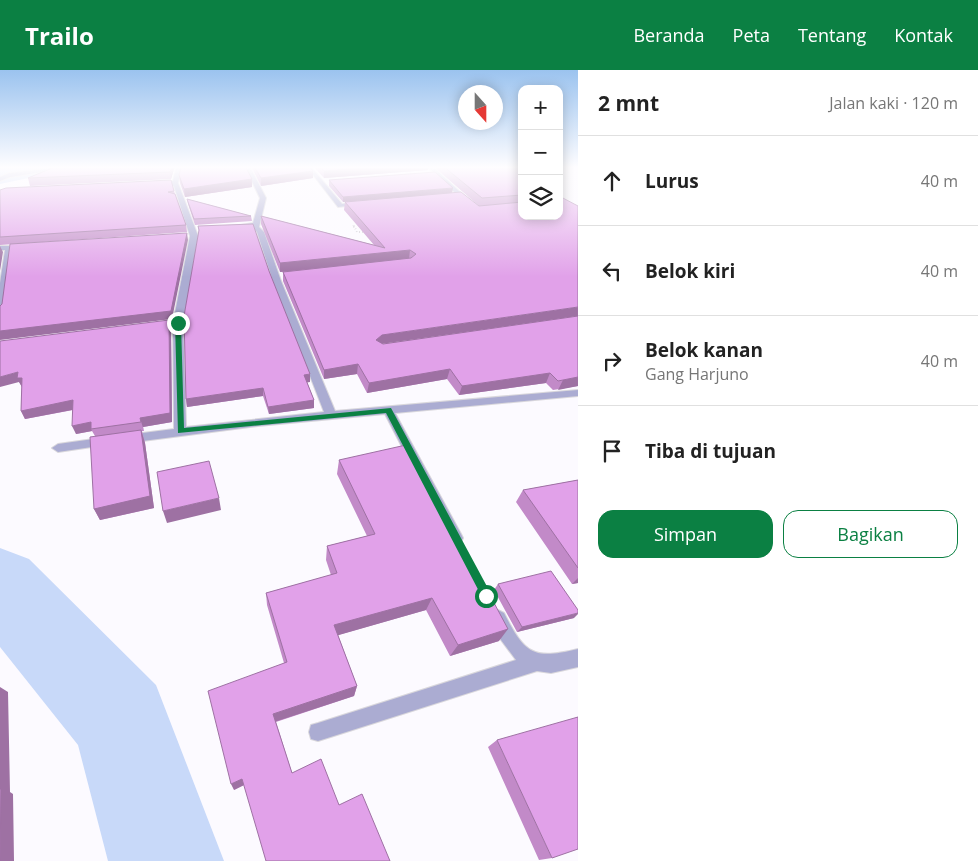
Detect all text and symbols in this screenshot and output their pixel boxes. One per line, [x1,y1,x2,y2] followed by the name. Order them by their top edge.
[25,19,94,52] text: Trailo
[633,23,705,47] text: Beranda
[733,23,770,47] text: Peta
[798,23,866,47] text: Tentang
[894,23,953,47] text: Kontak
[458,85,503,130] north arrow
[518,85,563,220] map controls
[518,85,563,130] button: +
[598,89,659,117] text: 2 mnt
[829,92,958,114] text: Jalan kaki · 120 m
[518,130,563,175] button: −
[598,167,626,195] icon: ahead
[645,168,699,194] text: Lurus
[921,170,958,192] text: 40 m
[518,175,563,220] button: layers
[598,257,626,285] icon: left
[645,258,735,284] text: Belok kiri
[921,260,958,282] text: 40 m
[167,312,190,335] route end
[645,337,763,363] text: Belok kanan
[598,347,626,375] icon: right
[921,350,958,372] text: 40 m
[645,363,749,385] text: Gang Harjuno
[598,437,626,465] icon: arrive
[645,438,776,464] text: Tiba di tujuan
[598,510,773,558] button: Simpan
[783,510,958,558] button: Bagikan
[475,585,498,608] route start

